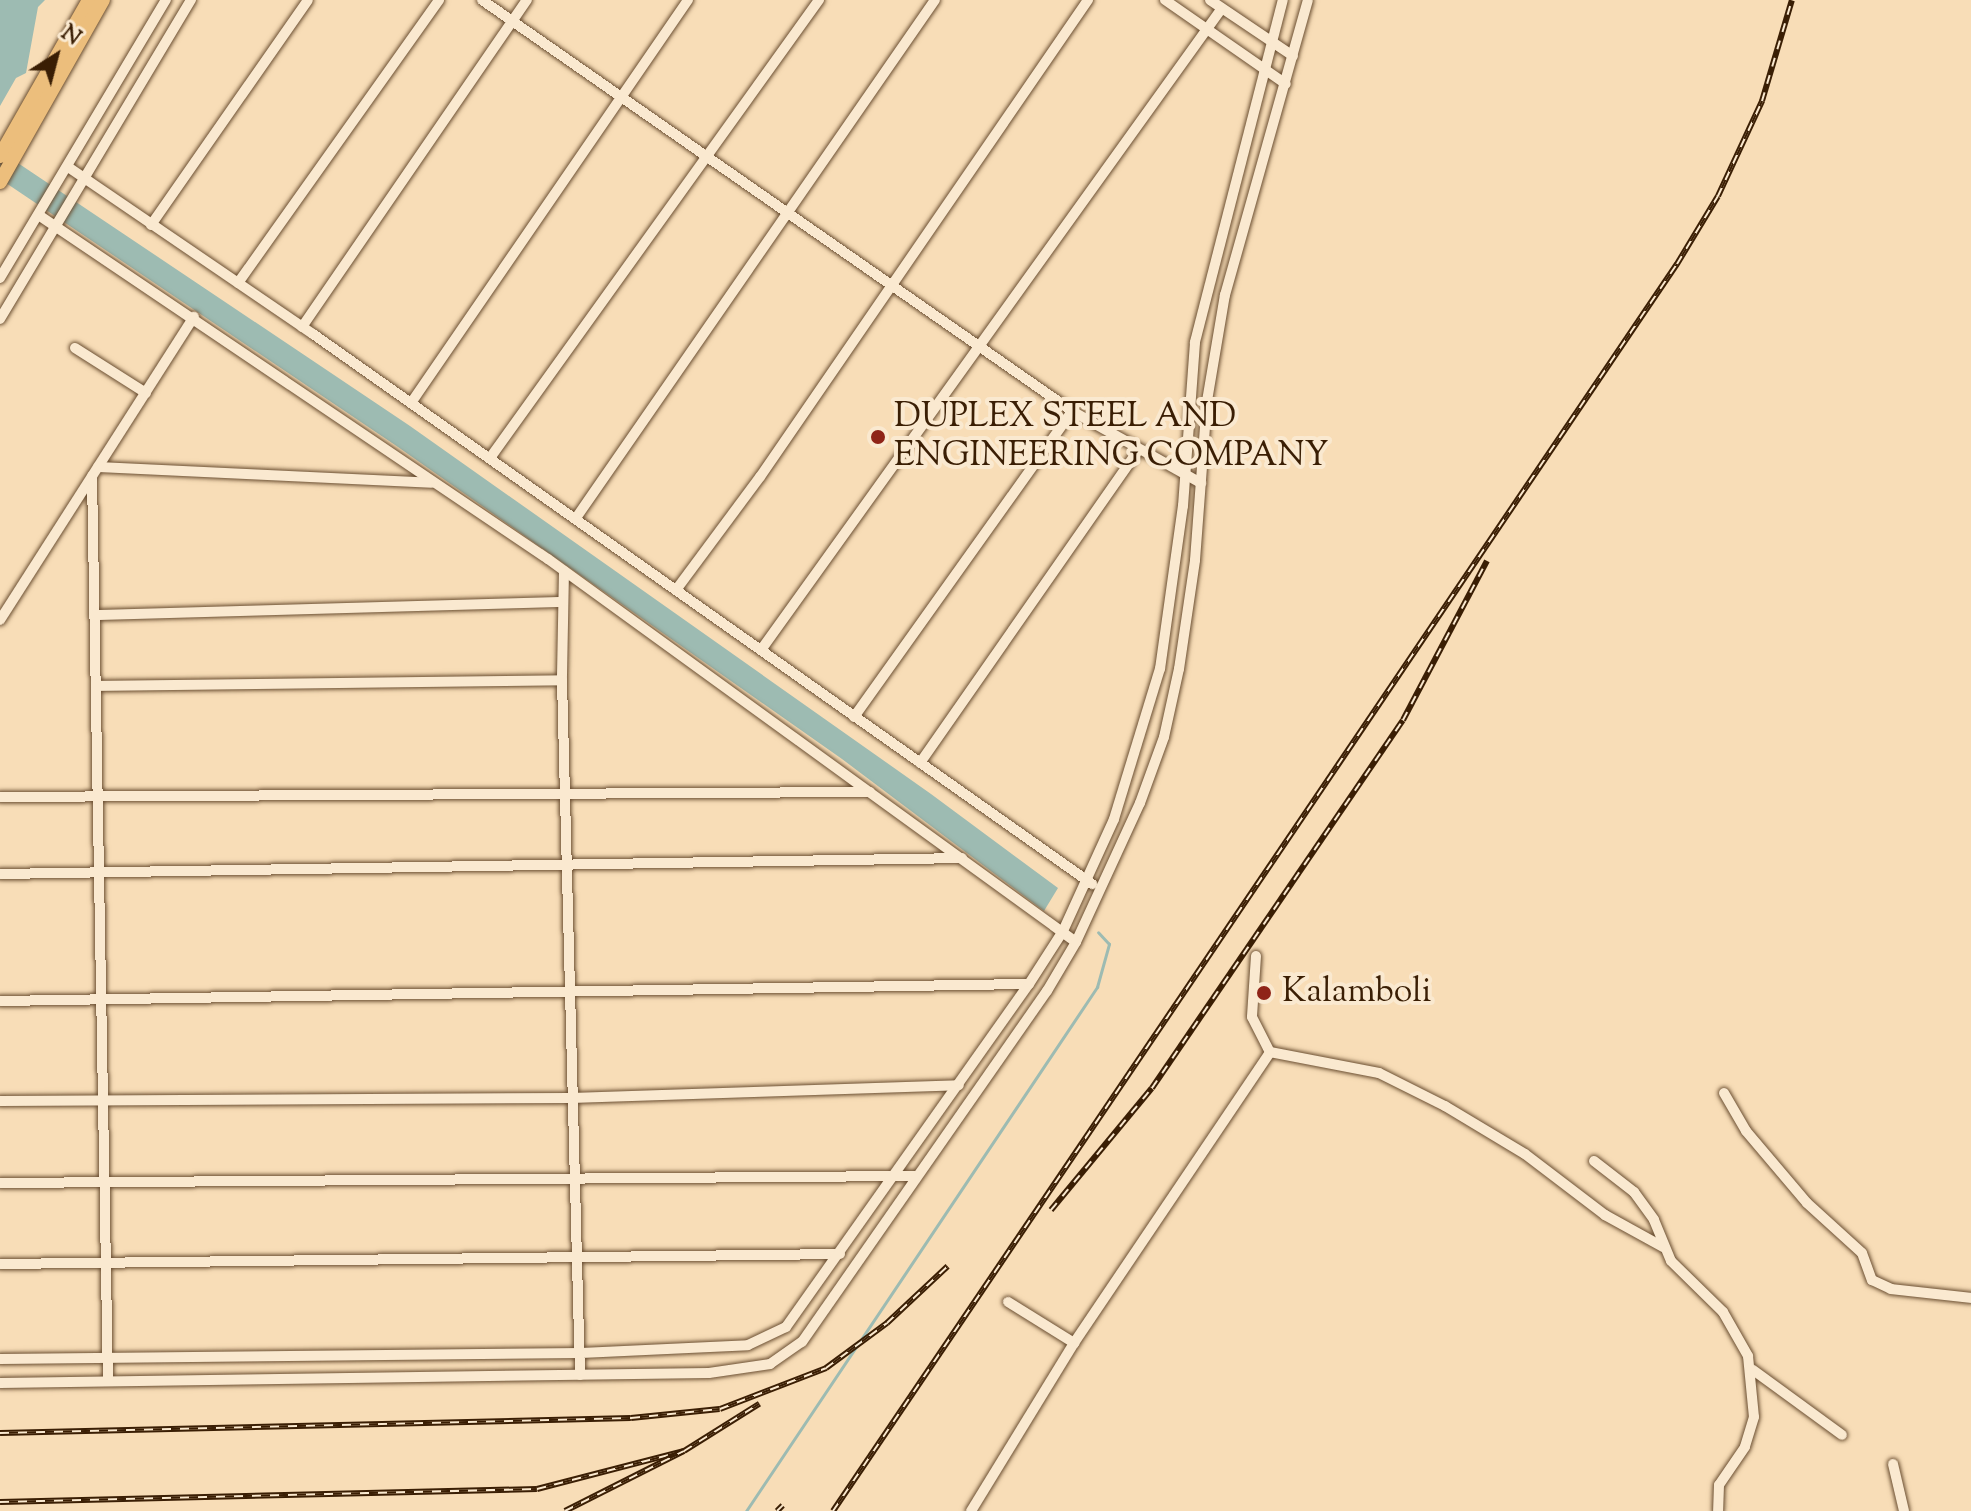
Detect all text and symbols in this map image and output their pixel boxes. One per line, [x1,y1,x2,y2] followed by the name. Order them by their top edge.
[16,16,96,96] north arrow
[54,18,87,55] text: N
[894,397,1329,476] place label: DUPLEX STEEL AND ENGINEERING COMPANY
[869,428,887,446] marker: DUPLEX STEEL AND ENGINEERING COMPANY
[1282,973,1431,1013] place label: Kalamboli
[1253,982,1275,1004] marker: Kalamboli

